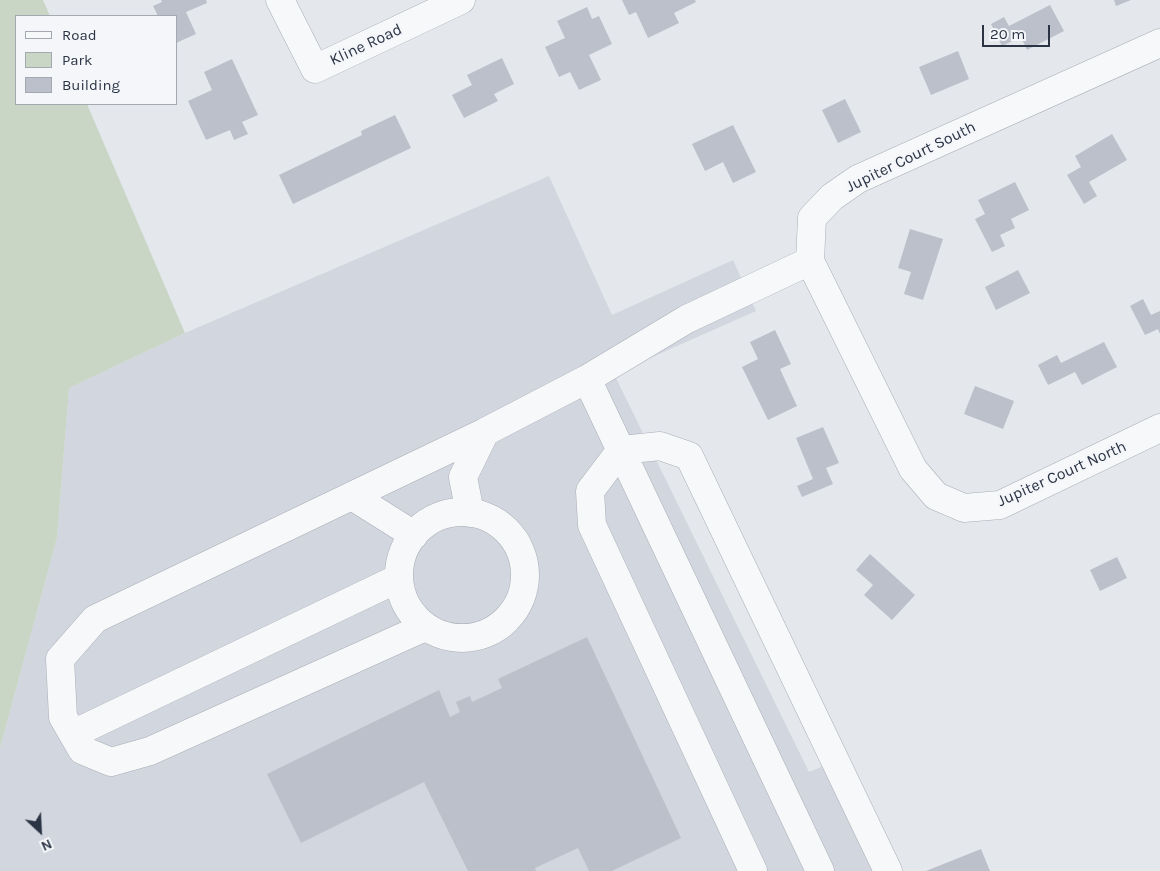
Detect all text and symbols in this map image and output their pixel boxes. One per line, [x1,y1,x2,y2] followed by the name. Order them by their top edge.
[15,15,178,105] legend
[985,15,1052,47] scale bar
[327,20,405,70] street label: Kline Road
[990,25,1025,43] text: 20 m
[62,26,97,44] text: Road
[62,51,92,69] text: Park
[62,76,120,94] text: Building
[843,117,979,197] street label: Jupiter Court South
[995,437,1129,511] street label: Jupiter Court North
[15,806,65,856] north arrow
[38,835,55,855] text: N

